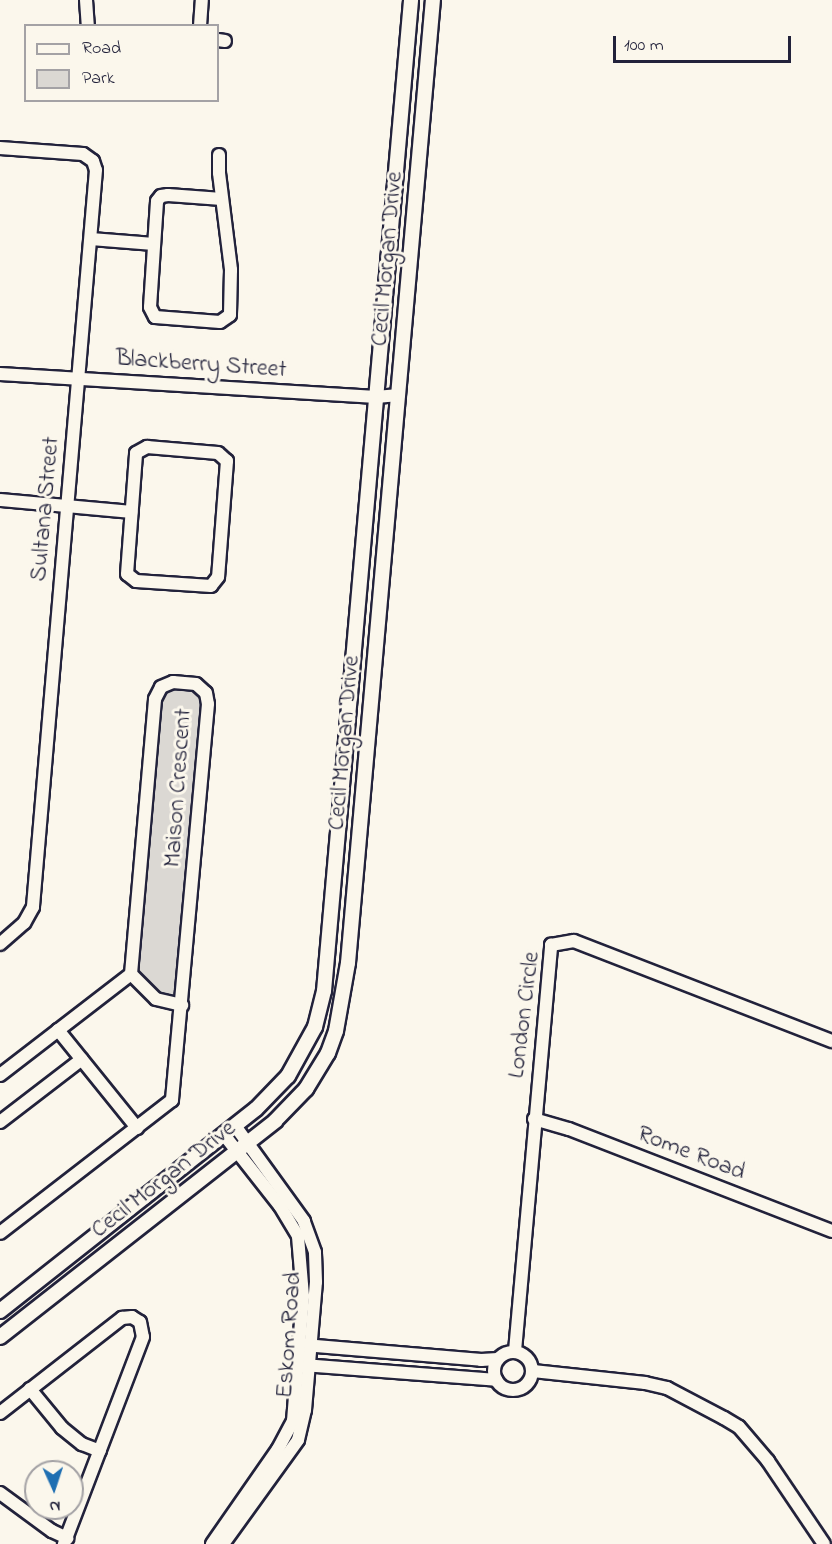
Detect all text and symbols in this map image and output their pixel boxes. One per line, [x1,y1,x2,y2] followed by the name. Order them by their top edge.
[24,24,219,102] legend
[616,24,794,62] scale bar
[624,33,664,59] text: 100 m
[82,36,121,62] text: Road
[82,66,115,92] text: Park
[366,171,410,347] street label: Cecil Morgan Drive
[115,345,287,385] street label: Blackberry Street
[25,435,67,583] street label: Sultana Street
[323,655,367,831] street label: Cecil Morgan Drive
[159,708,199,868] street label: Maison Crescent
[503,950,547,1080] street label: London Circle
[86,1115,242,1245] street label: Cecil Morgan Drive
[633,1120,749,1188] street label: Rome Road
[271,1271,309,1399] street label: Eskom Road
[24,1460,84,1520] north arrow
[49,1494,61,1518] text: N

